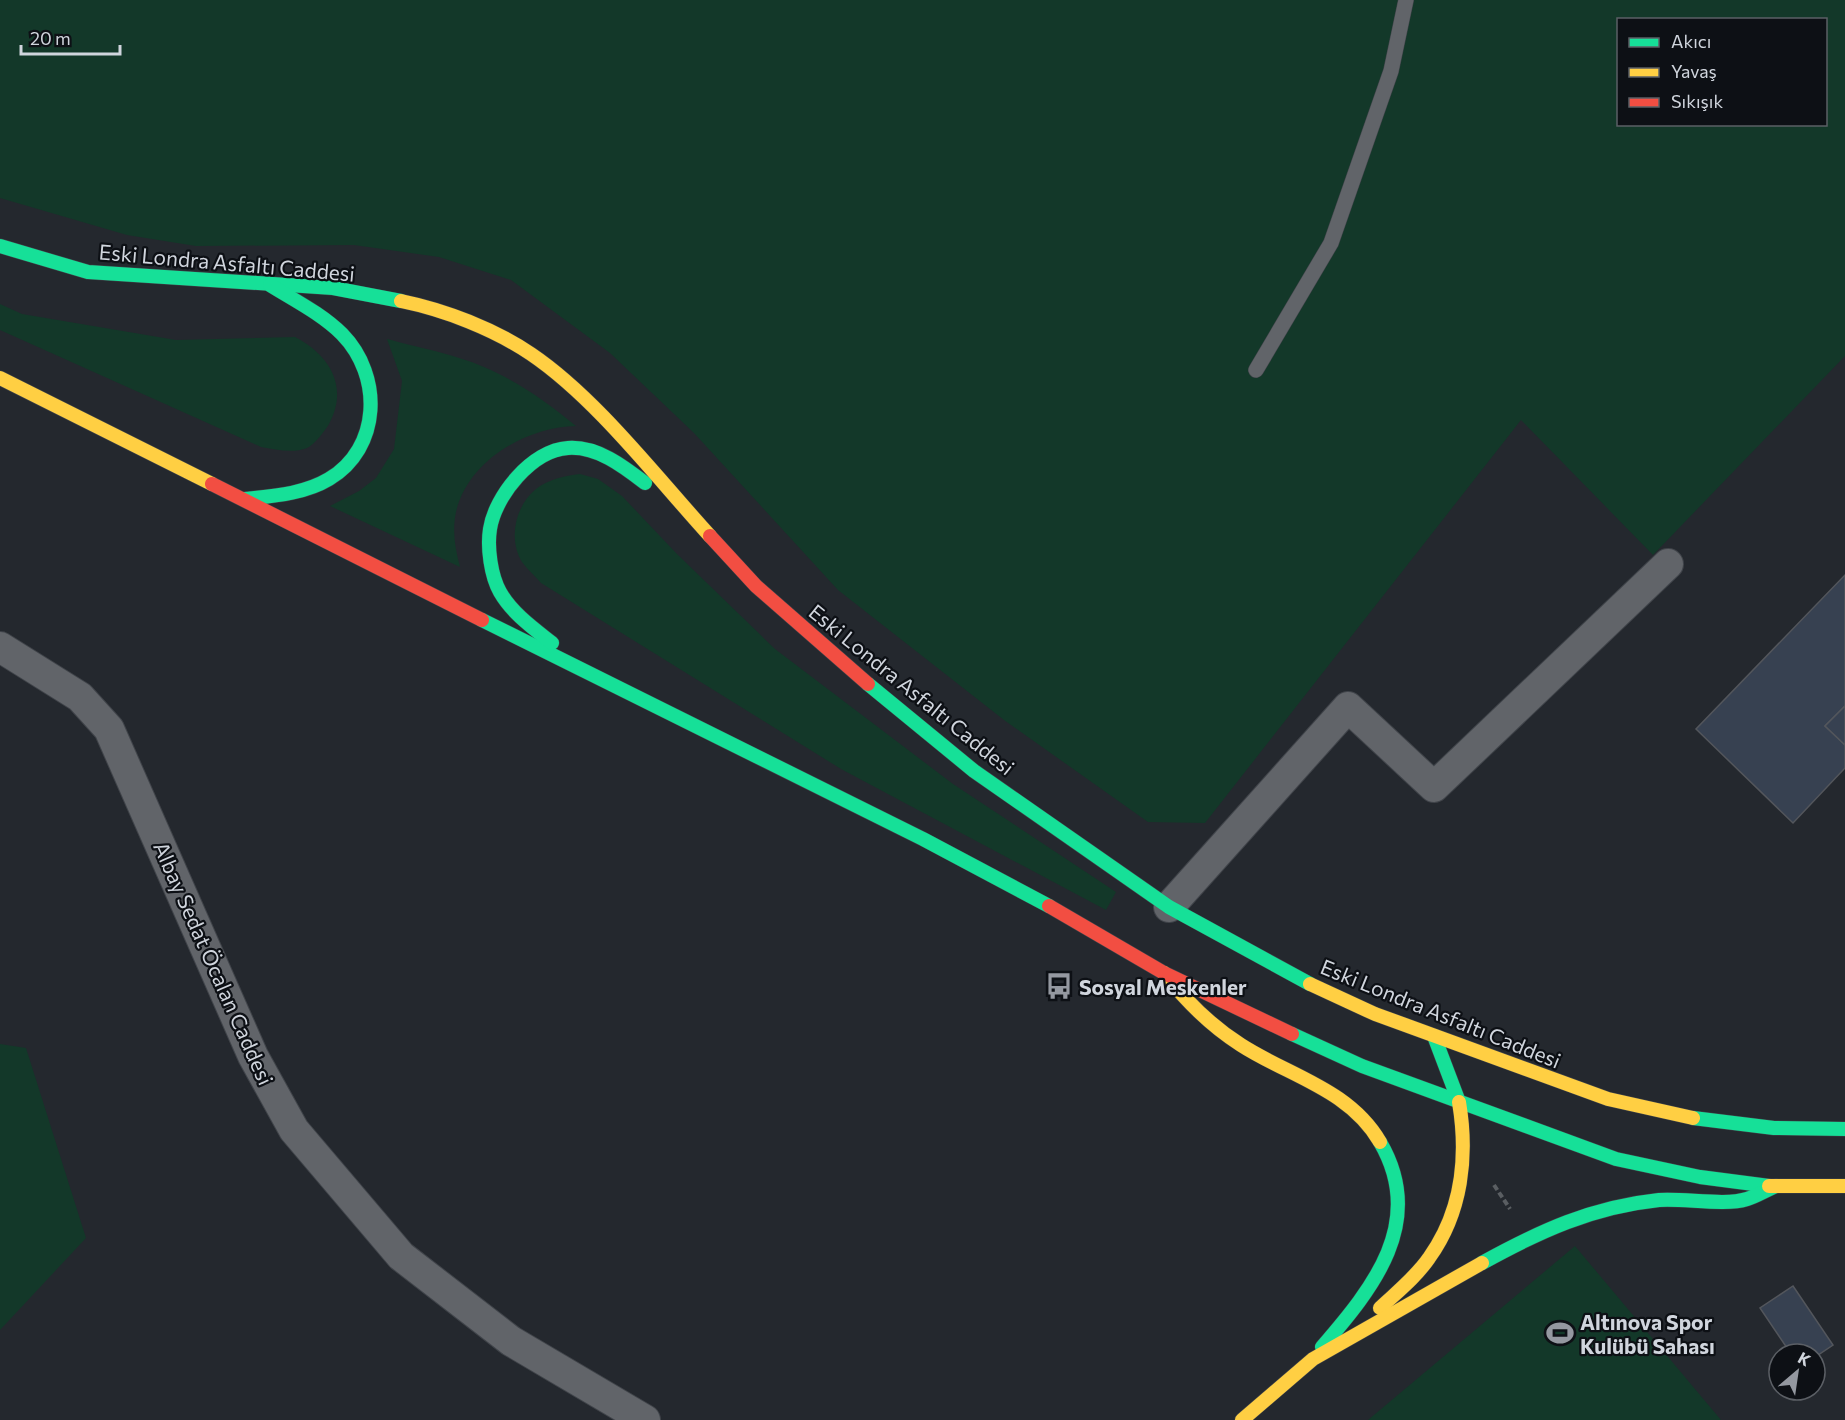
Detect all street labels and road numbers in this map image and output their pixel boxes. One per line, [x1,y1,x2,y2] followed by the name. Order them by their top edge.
[98,238,356,286] street label: Eski Londra Asfaltı Caddesi
[804,598,1020,780] street label: Eski Londra Asfaltı Caddesi
[149,838,279,1088] street label: Albay Sedat Öcalan Caddesi
[1317,953,1565,1073] street label: Eski Londra Asfaltı Caddesi

